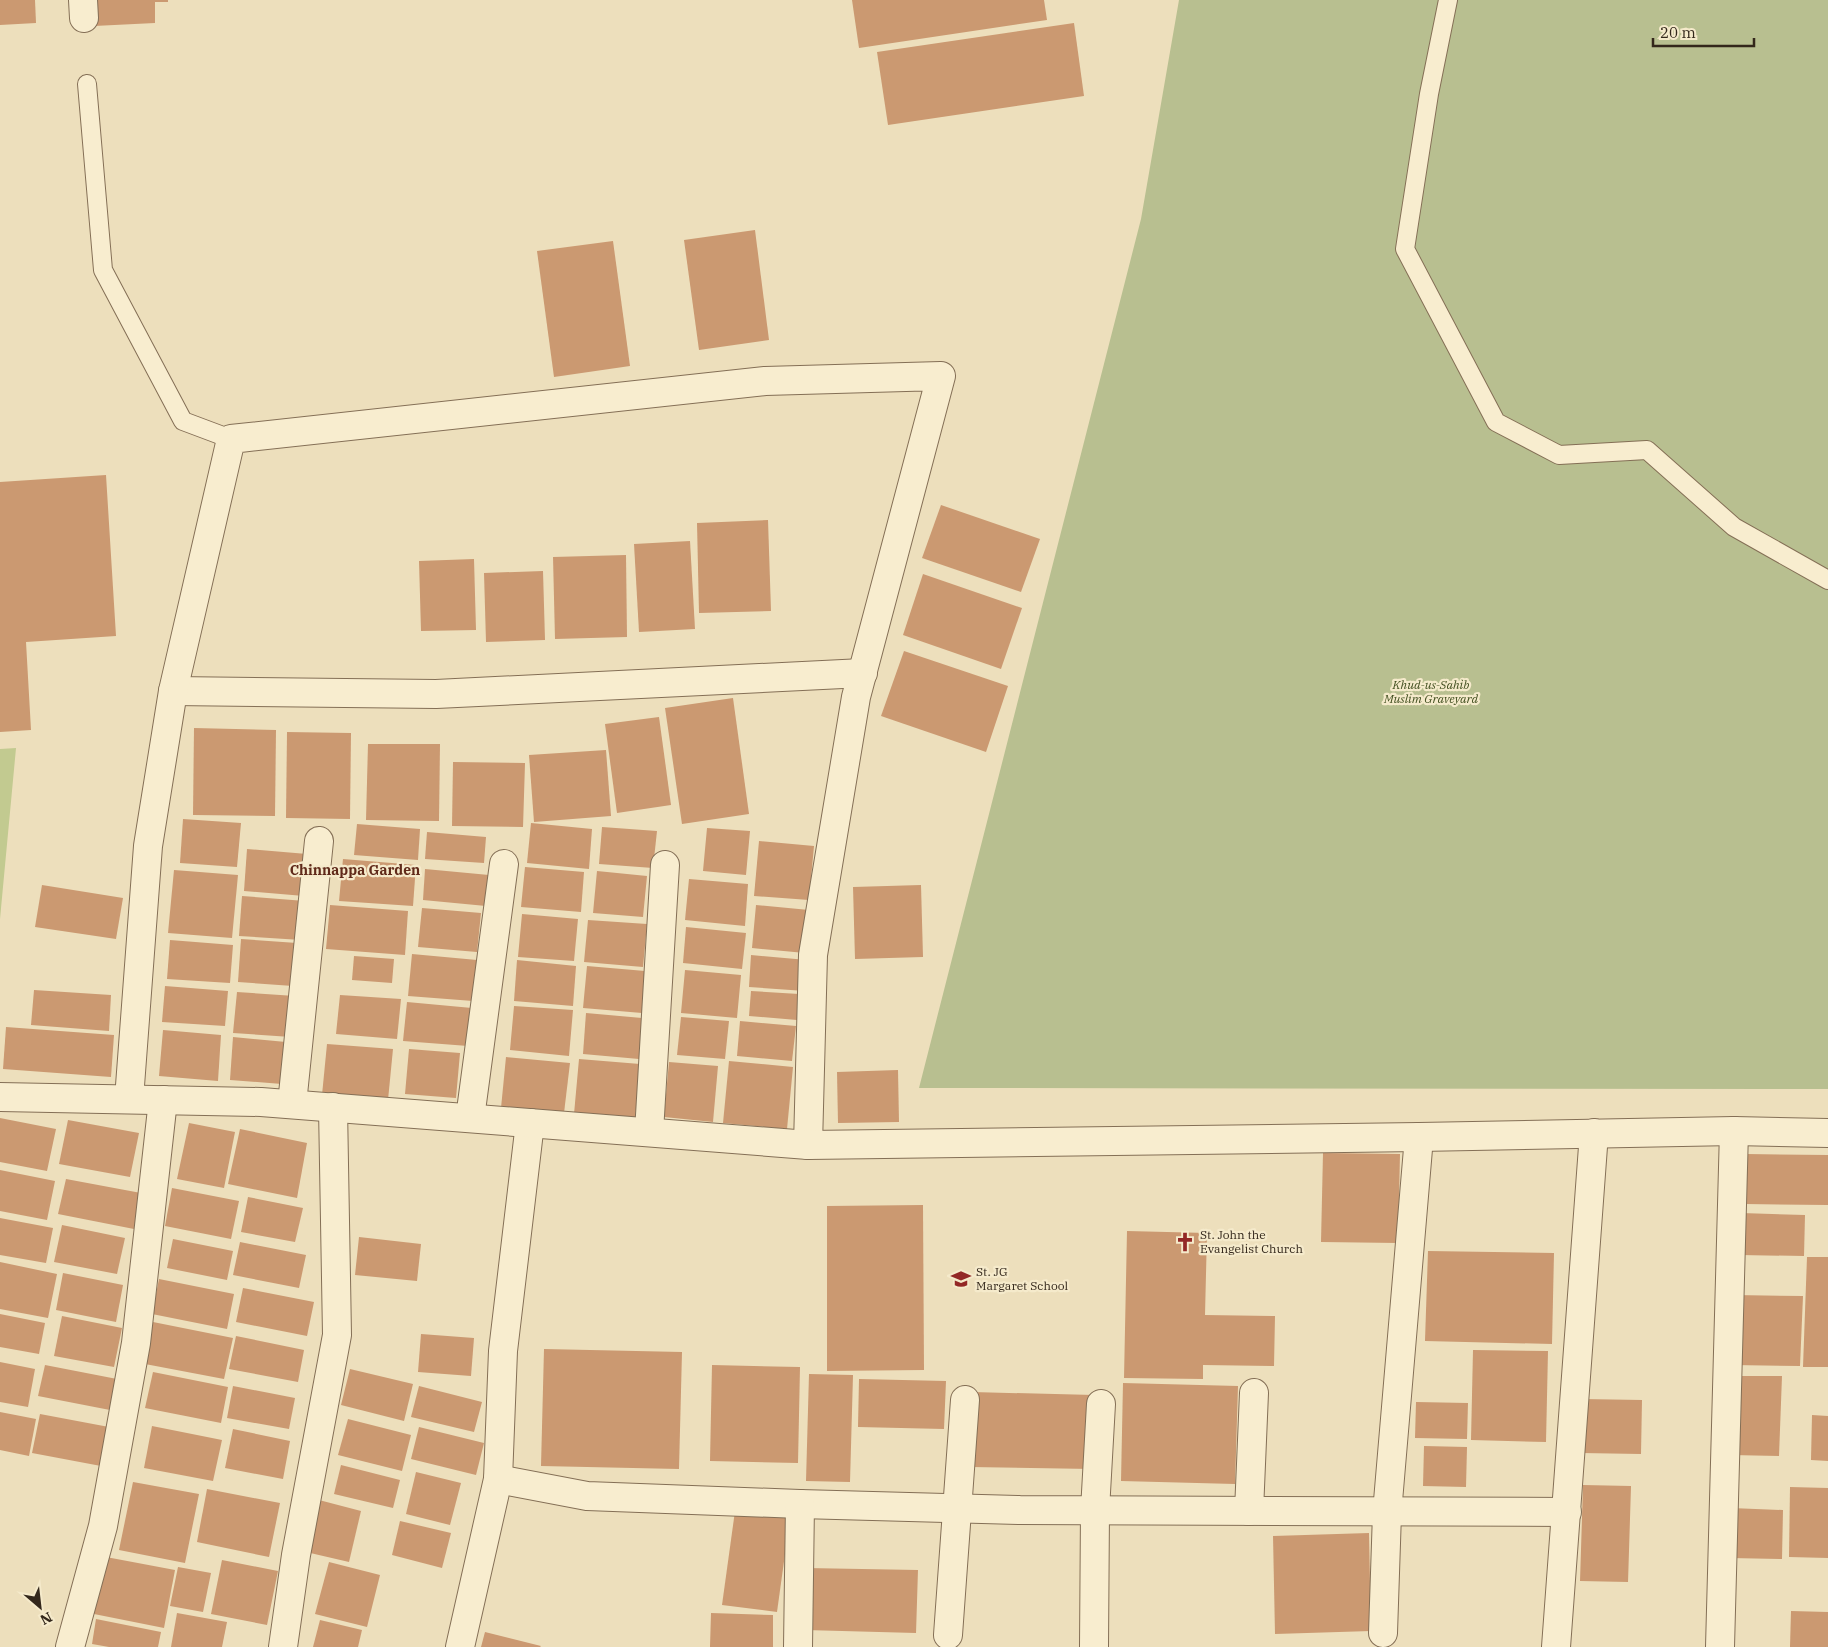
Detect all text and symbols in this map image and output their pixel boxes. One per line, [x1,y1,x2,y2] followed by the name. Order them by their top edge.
[1653,15,1754,47] scale bar
[1660,23,1696,42] text: 20 m
[1383,677,1479,706] park label: Khud-us-Sahib Muslim Graveyard
[290,861,420,879] district label: Chinnappa Garden
[1200,1227,1303,1256] place label: St. John the Evangelist Church
[1174,1231,1196,1253] church icon: St. John the Evangelist Church
[976,1264,1069,1293] place label: St. JG Margaret School
[950,1268,972,1290] school or university icon: St. JG Margaret School
[15,1582,65,1632] north arrow
[37,1608,55,1629] text: N

